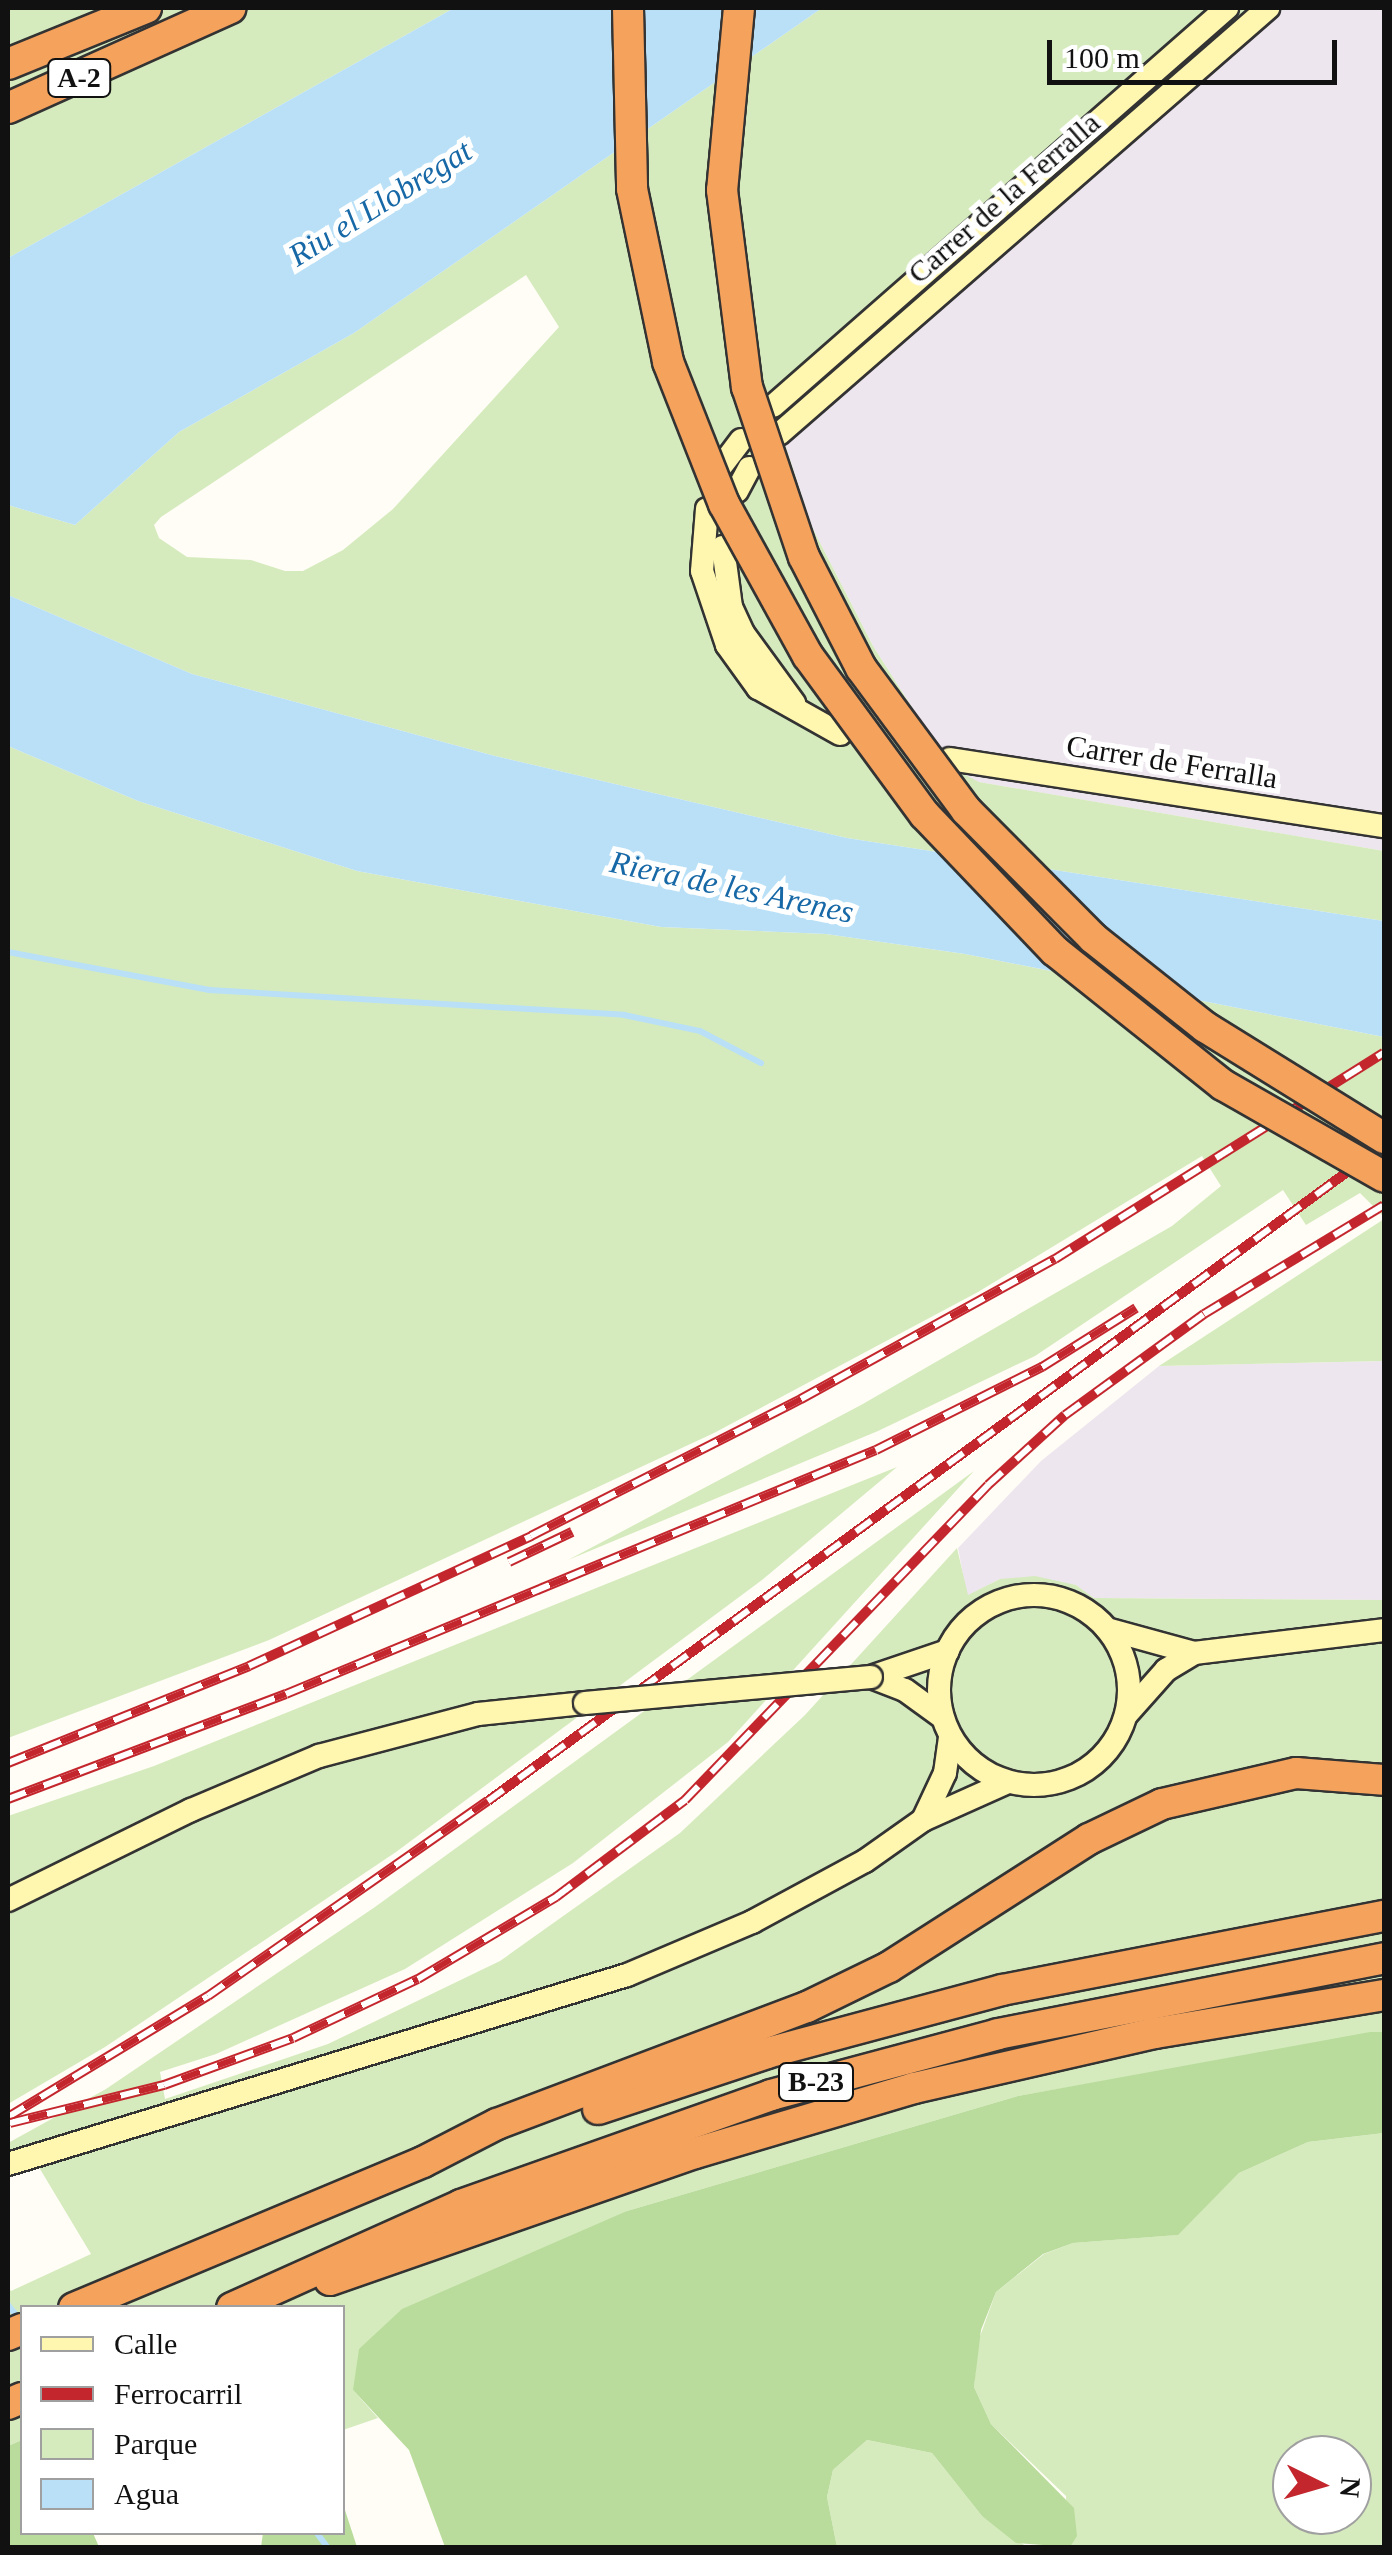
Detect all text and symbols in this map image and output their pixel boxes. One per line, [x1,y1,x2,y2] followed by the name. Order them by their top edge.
[1052,20,1342,82] scale bar
[1064,41,1140,74] text: 100 m
[46,55,112,101] road number: A-2
[901,105,1107,291] street label: Carrer de la Ferralla
[281,131,479,275] water label: Riu el Llobregat
[1064,728,1280,796] street label: Carrer de Ferralla
[606,842,858,932] water label: Riera de les Arenes
[776,2059,856,2105] road number: B-23
[20,2305,345,2535] legend
[114,2327,177,2360] text: Calle
[114,2377,242,2410] text: Ferrocarril
[114,2427,197,2460] text: Parque
[1272,2435,1372,2535] north arrow
[1334,2476,1367,2499] text: N
[114,2477,179,2510] text: Agua

